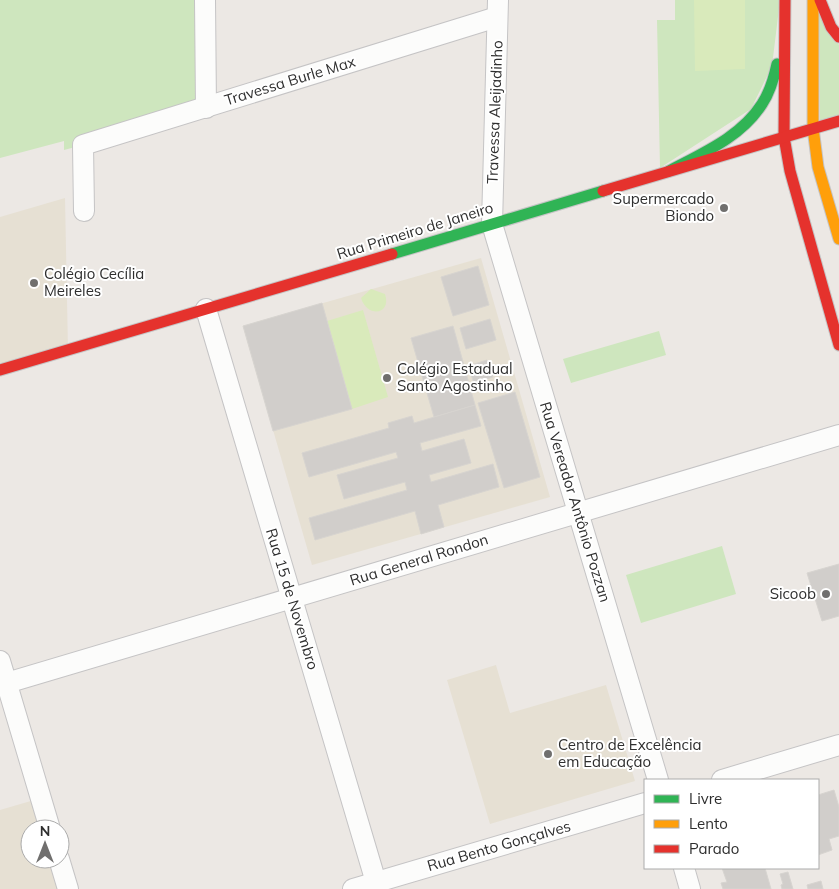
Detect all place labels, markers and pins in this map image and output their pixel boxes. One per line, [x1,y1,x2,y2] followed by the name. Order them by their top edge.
[613,189,714,225] place label: Supermercado Biondo
[718,202,730,214] marker: Supermercado Biondo
[44,264,144,300] place label: Colégio Cecília Meireles
[28,277,40,289] marker: Colégio Cecília Meireles
[397,359,513,395] place label: Colégio Estadual Santo Agostinho
[381,372,393,384] marker: Colégio Estadual Santo Agostinho
[770,584,816,603] place label: Sicoob
[820,588,832,600] marker: Sicoob
[558,735,701,771] place label: Centro de Excelência em Educação
[542,748,554,760] marker: Centro de Excelência em Educação

